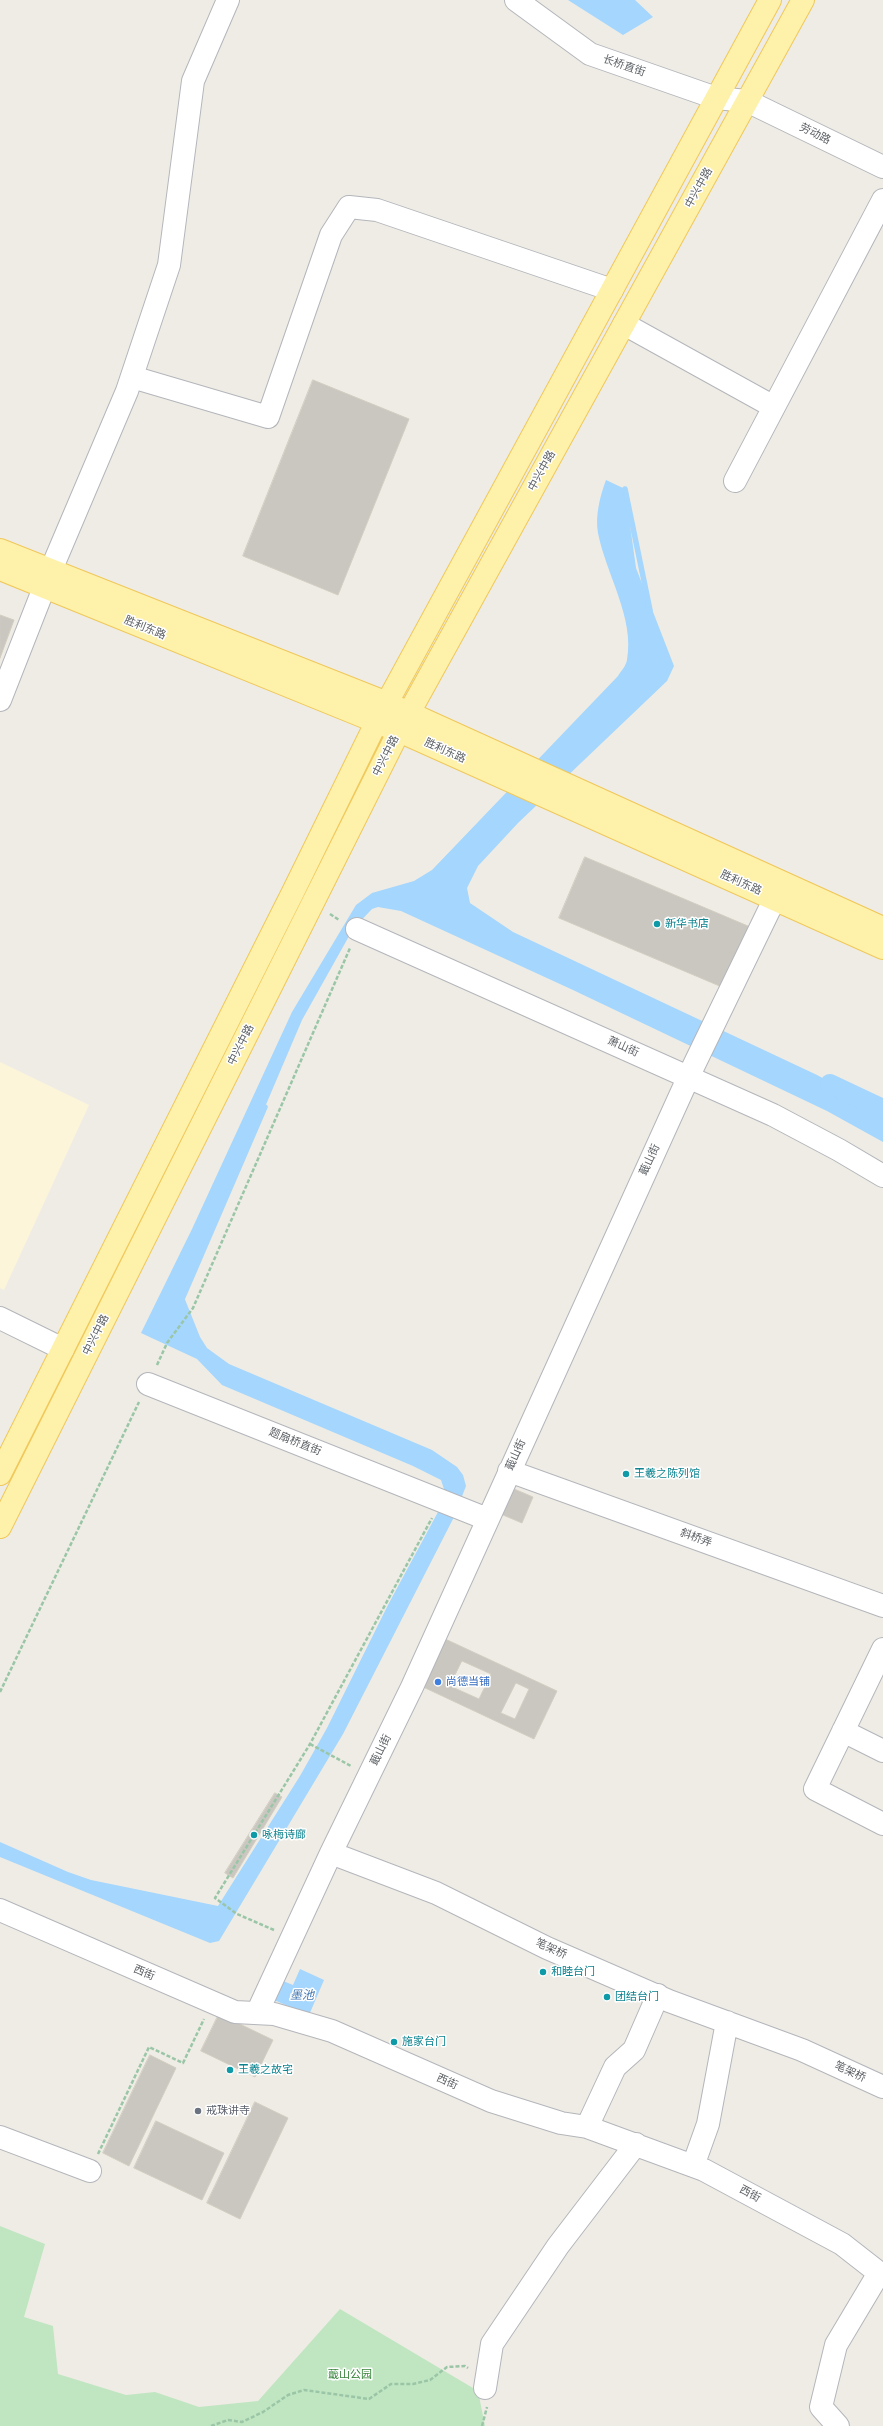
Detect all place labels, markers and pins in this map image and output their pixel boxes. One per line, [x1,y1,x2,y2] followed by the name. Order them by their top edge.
[665,917,709,931] place label: 新华书店
[652,919,662,929] marker: 新华书店
[634,1467,700,1481] place label: 王羲之陈列馆
[621,1469,631,1479] marker: 王羲之陈列馆
[446,1675,490,1689] place label: 尚德当铺
[433,1677,443,1687] marker: 尚德当铺
[262,1828,306,1842] place label: 咏梅诗廊
[249,1830,259,1840] marker: 咏梅诗廊
[551,1965,595,1979] place label: 和睦台门
[538,1967,548,1977] marker: 和睦台门
[615,1990,659,2004] place label: 团结台门
[602,1992,612,2002] marker: 团结台门
[402,2035,446,2049] place label: 施家台门
[389,2037,399,2047] marker: 施家台门
[238,2063,293,2077] place label: 王羲之故宅
[225,2065,235,2075] marker: 王羲之故宅
[206,2104,250,2118] place label: 戒珠讲寺
[193,2106,203,2116] marker: 戒珠讲寺

